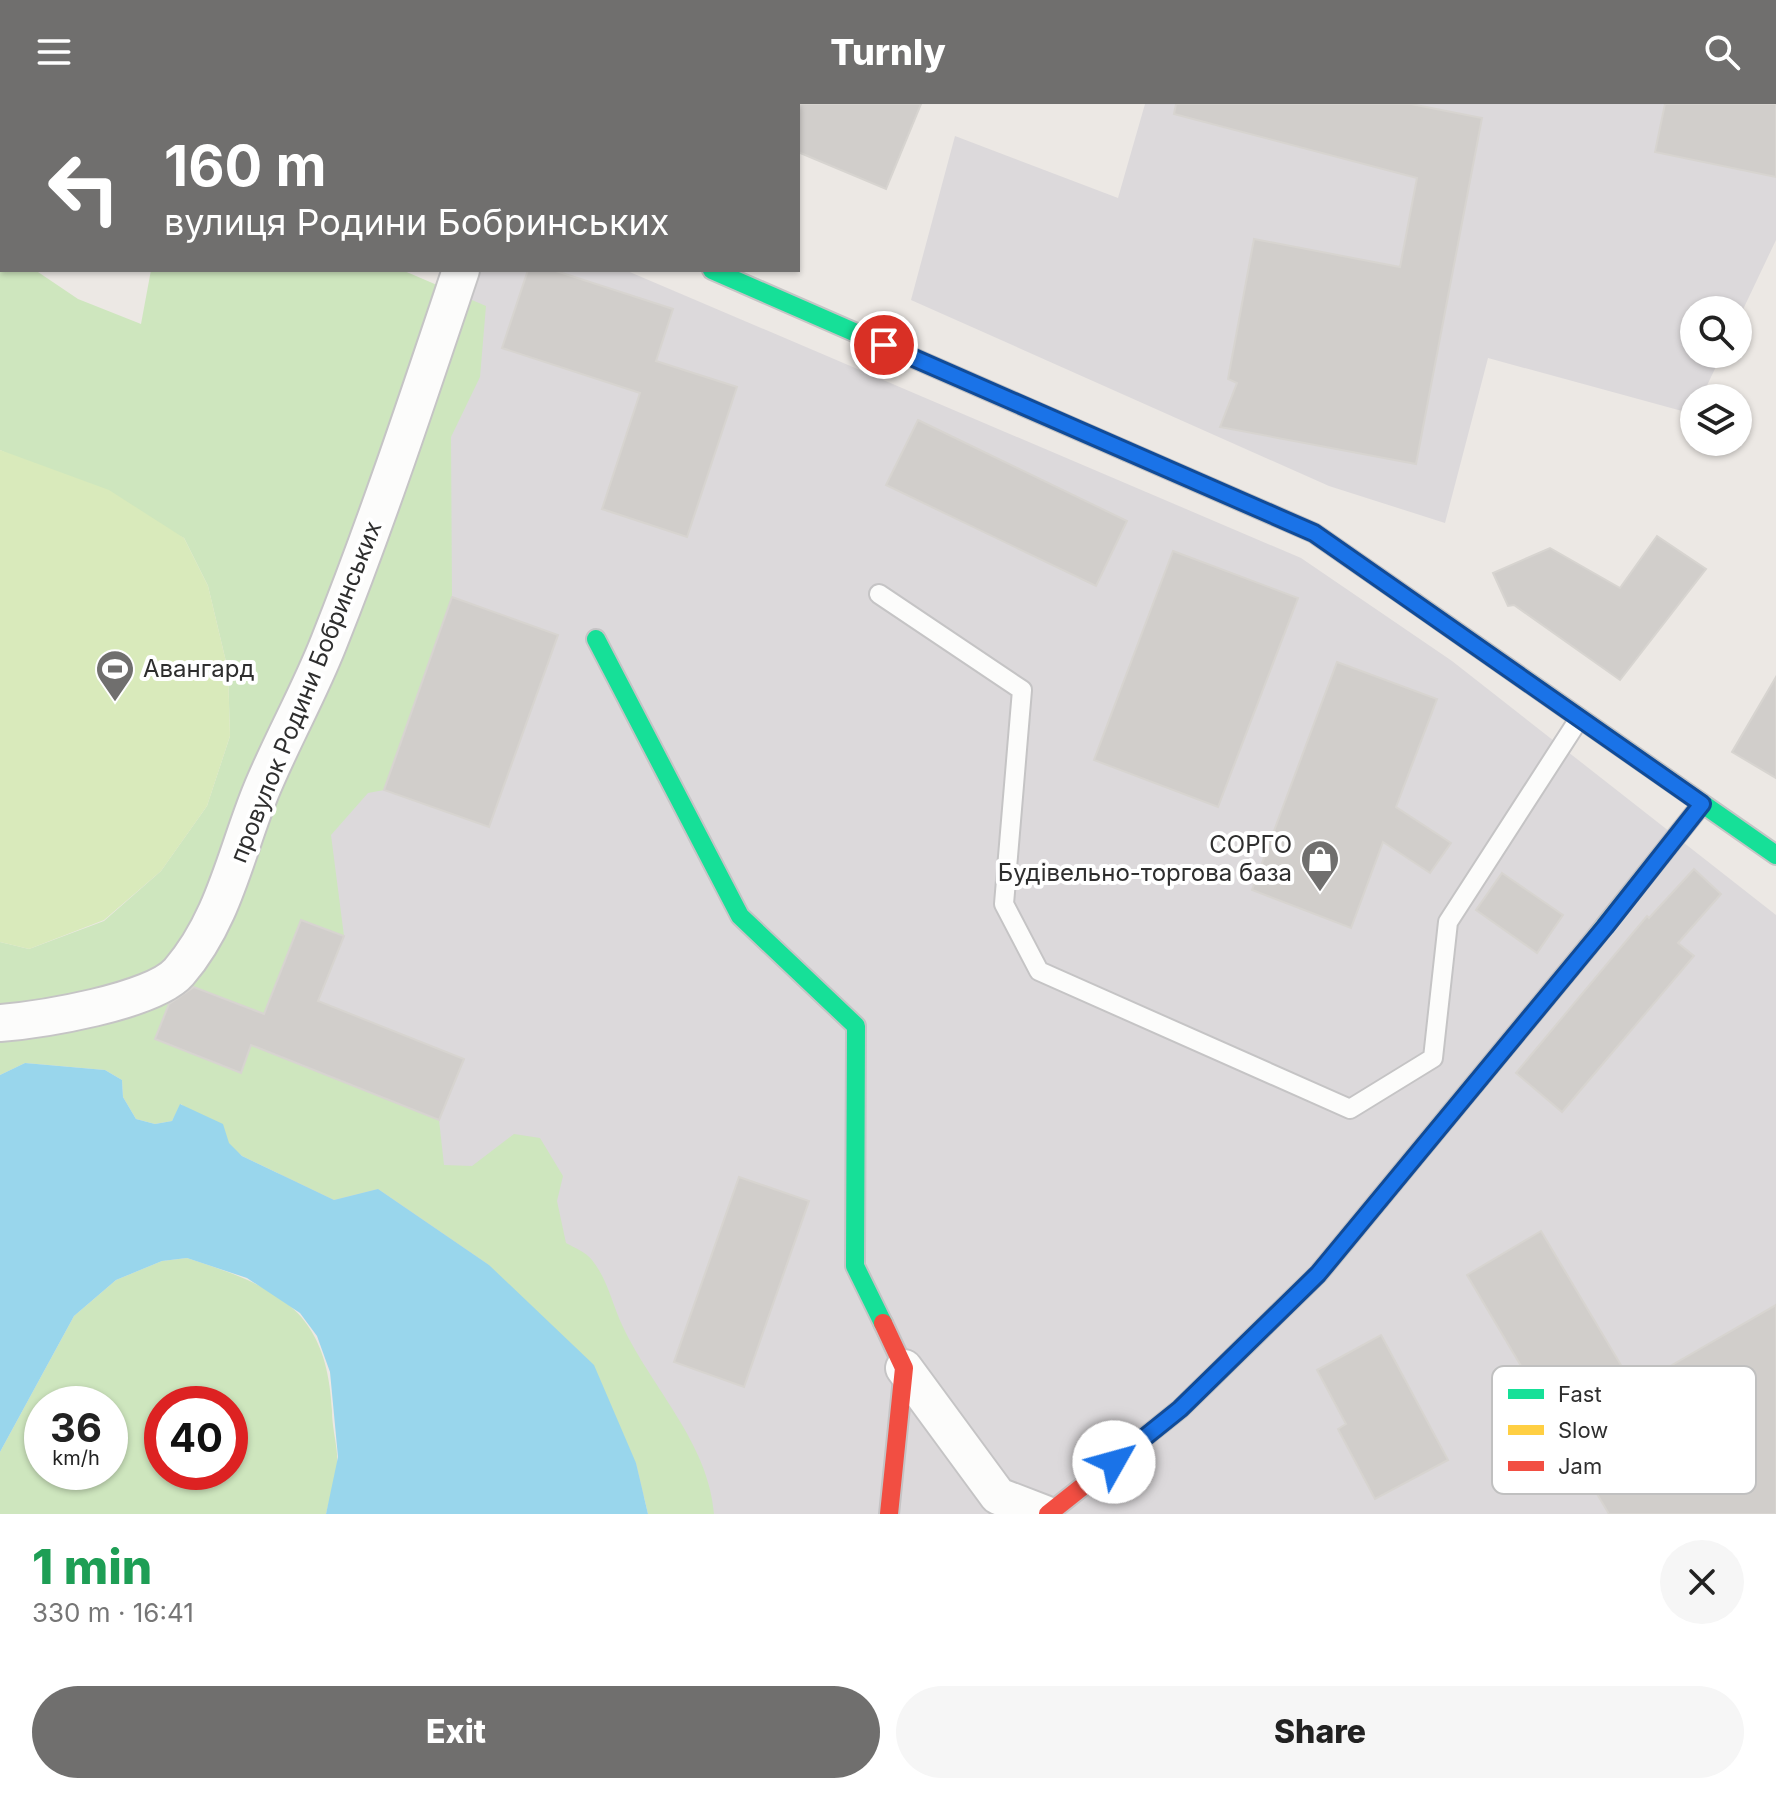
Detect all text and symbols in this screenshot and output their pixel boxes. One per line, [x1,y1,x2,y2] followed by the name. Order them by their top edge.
[32,30,76,74] icon: menu
[830,30,946,74] text: Turnly
[1700,30,1744,74] icon: search
[164,132,327,200] text: 160 m
[32,136,136,240] icon: left
[164,200,669,244] text: вулиця Родини Бобринських
[1680,296,1752,456] map controls
[1680,296,1752,368] button: search
[850,311,918,379] pin
[862,323,906,367] icon: arrive
[1680,384,1752,456] button: layers
[224,517,387,867] street label: провулок Родини Бобринських
[94,648,136,703] sports icon: Авангард
[143,654,255,683] place label: Авангард
[998,830,1292,887] place label: СОРГО Будівельно-торгова база
[1299,838,1341,893] shop icon: СОРГО Будівельно-торгова база
[1492,1366,1756,1494] legend
[1558,1381,1602,1407] text: Fast
[144,1386,248,1490] speed limit sign: 40
[50,1403,102,1452] text: 36
[1558,1417,1608,1443] text: Slow
[1072,1420,1156,1504] position arrow
[52,1446,100,1470] text: km/h
[1558,1453,1602,1479] text: Jam
[32,1537,152,1596] text: 1 min
[1660,1540,1744,1624] button: close
[32,1597,194,1628] text: 330 m · 16:41
[32,1686,880,1778] button: Exit
[896,1686,1744,1778] button: Share

